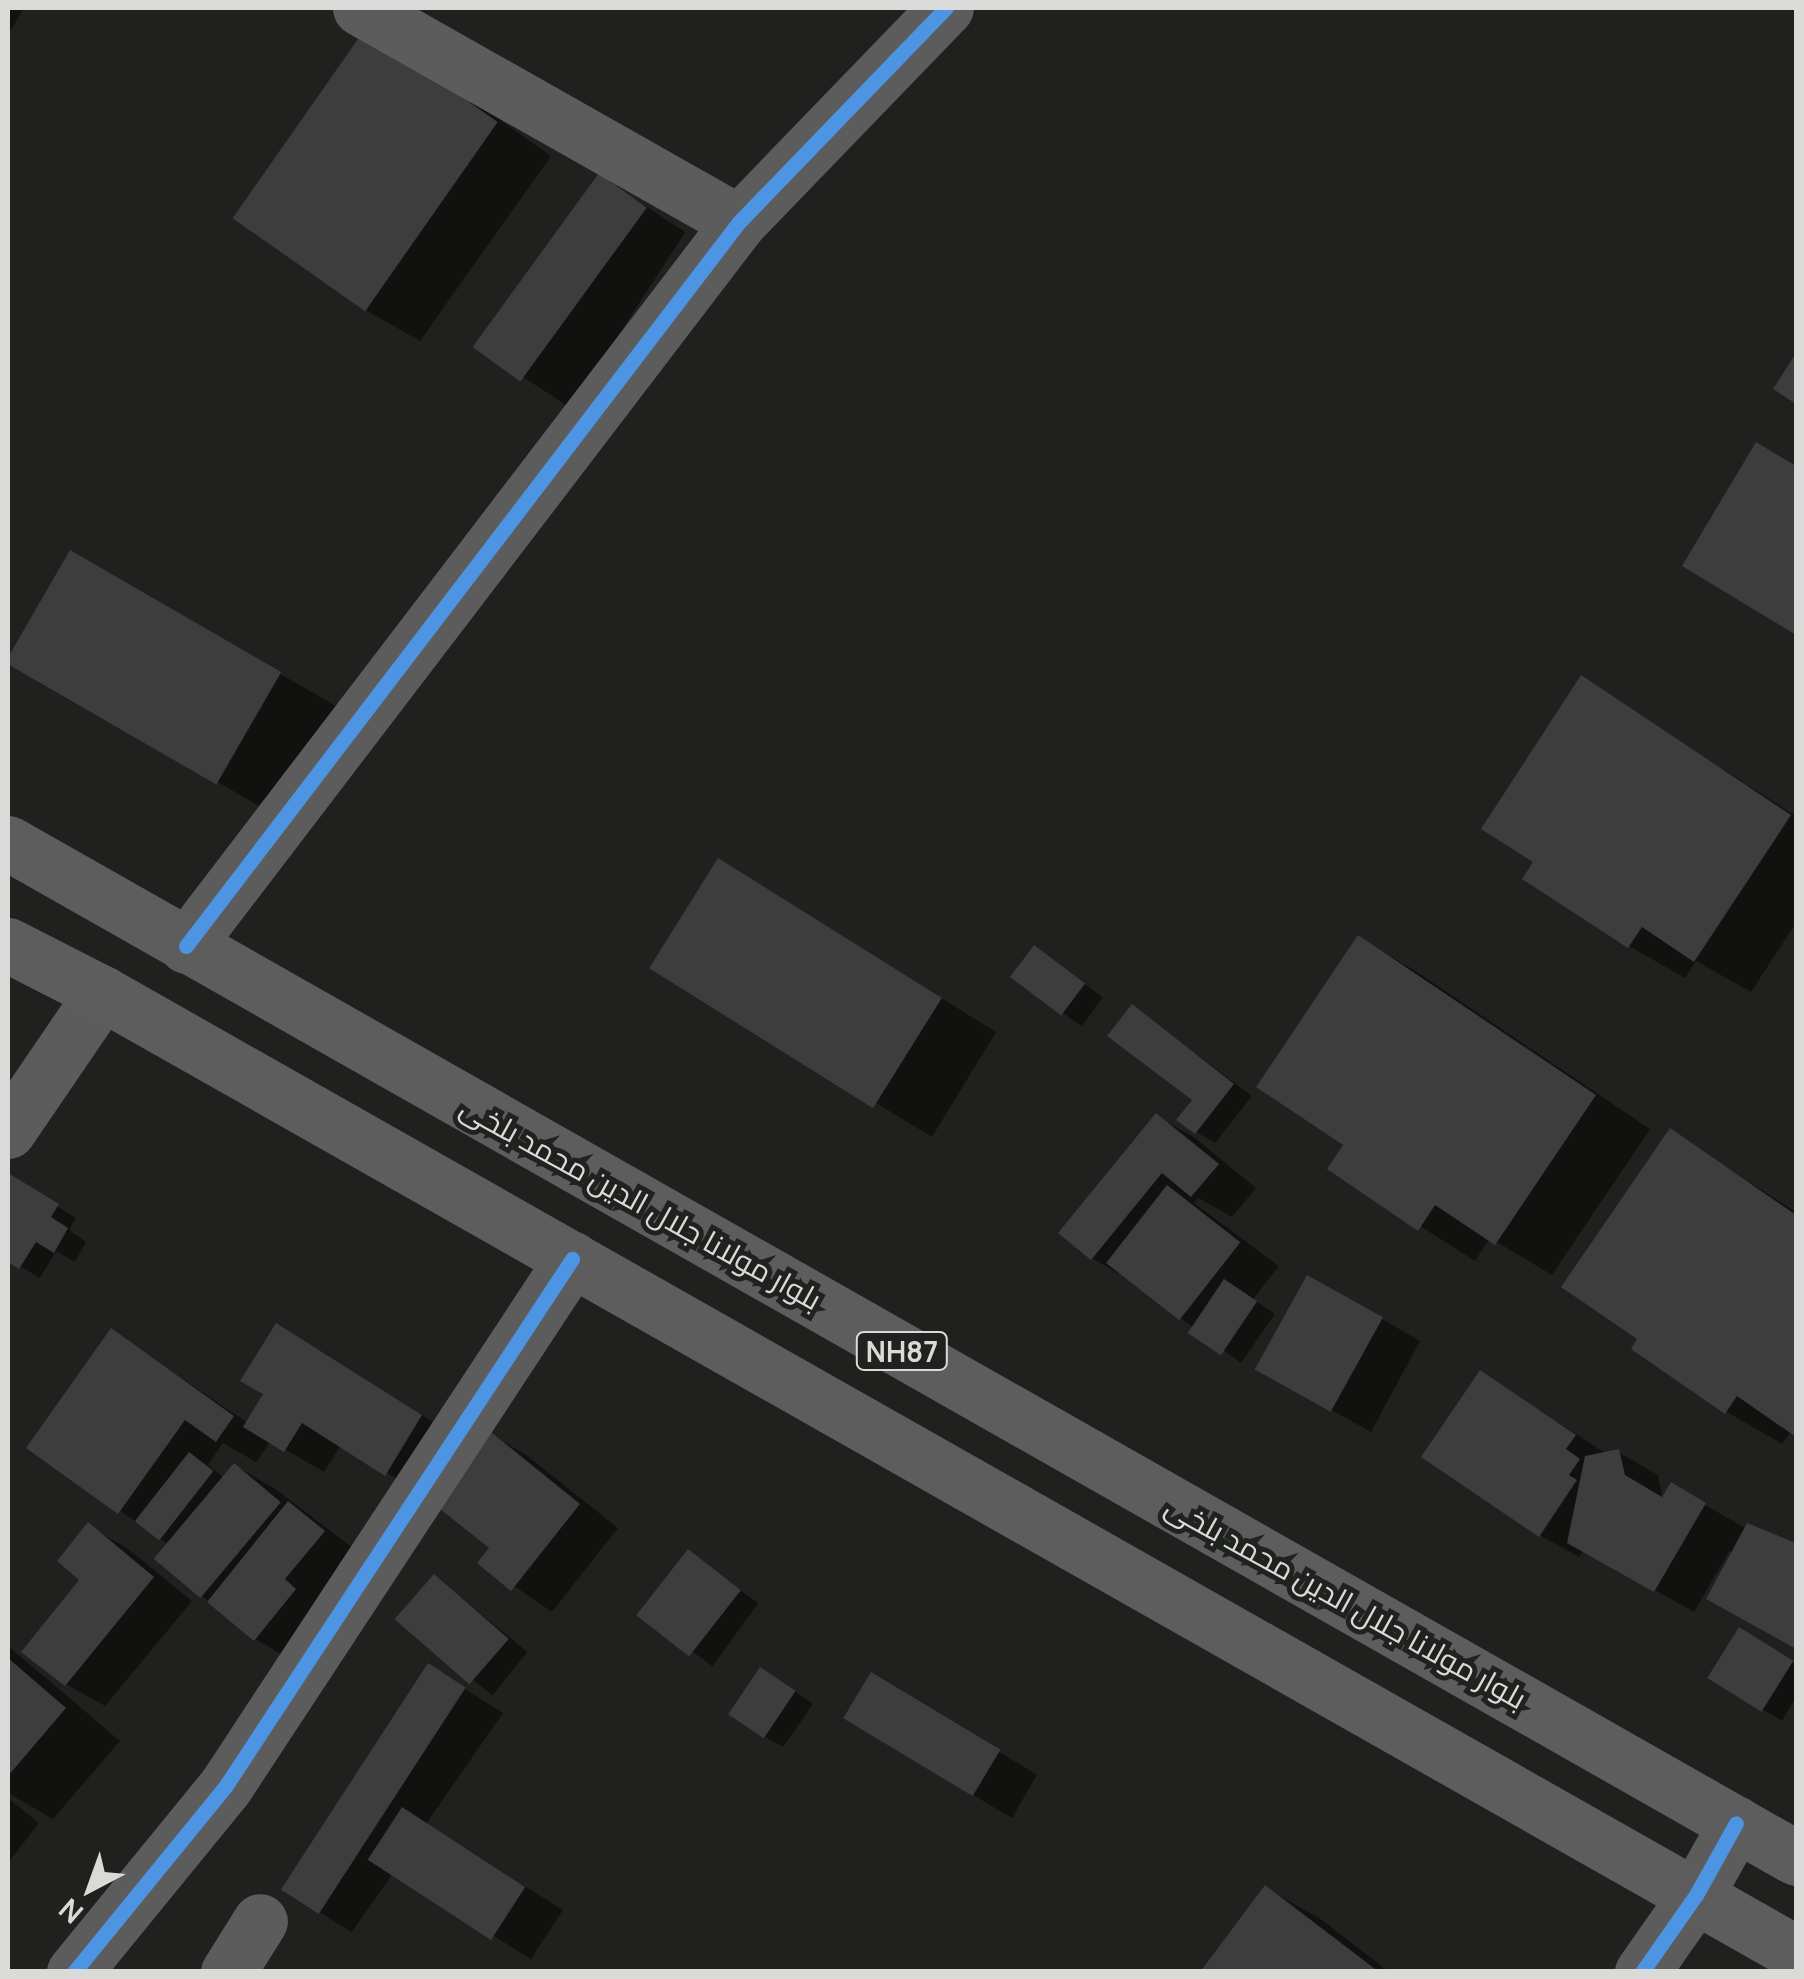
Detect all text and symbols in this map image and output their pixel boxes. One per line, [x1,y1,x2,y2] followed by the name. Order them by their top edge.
[454,1089,828,1317] street label: بلوار مولانا جلال الدین محمد بلخی
[854,1328,950,1374] road number: NH87
[1159,1488,1533,1716] street label: بلوار مولانا جلال الدین محمد بلخی
[40,1839,140,1939] north arrow
[50,1891,90,1933] text: N

